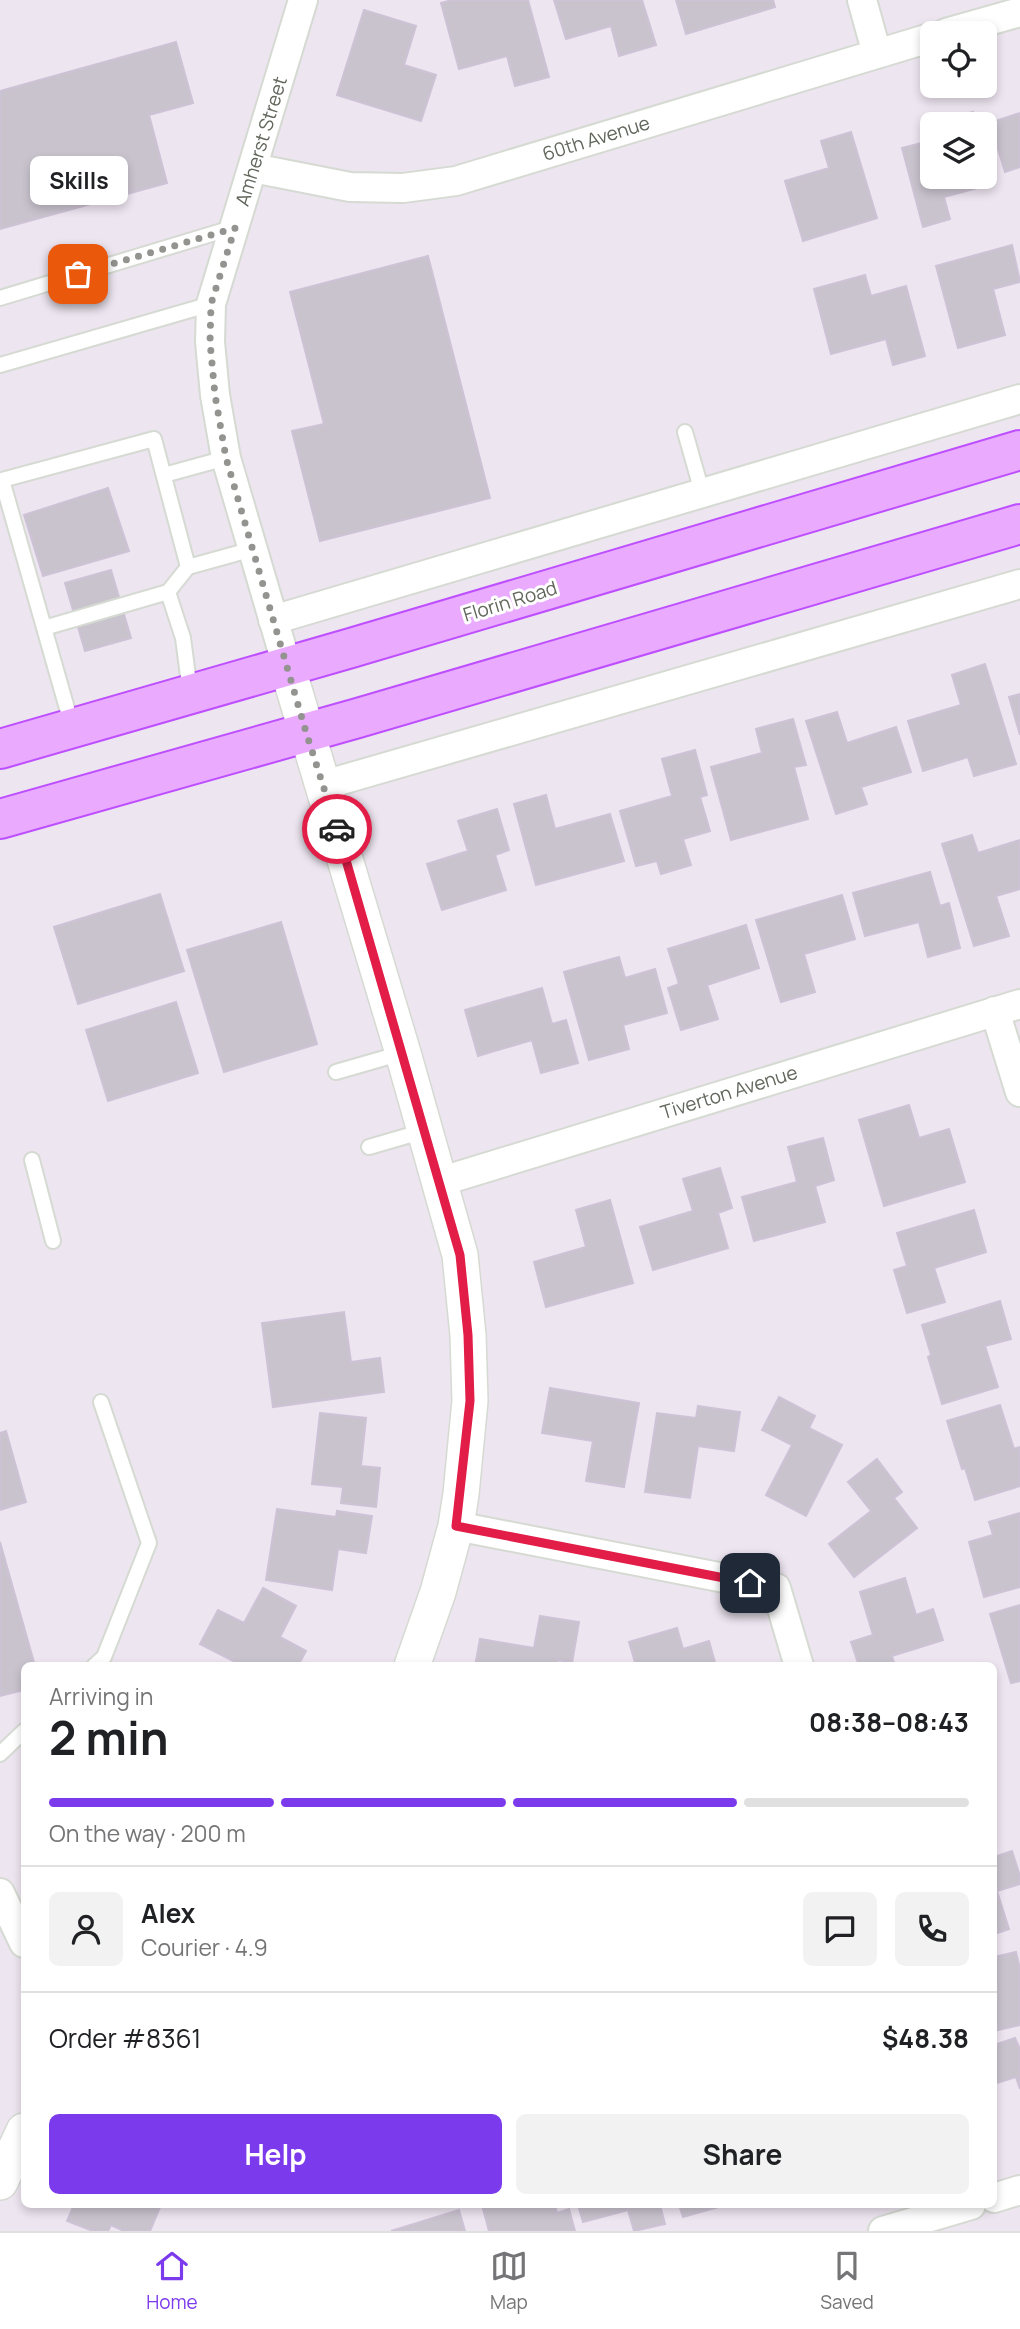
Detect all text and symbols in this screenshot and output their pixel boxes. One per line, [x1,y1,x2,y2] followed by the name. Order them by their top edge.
[920,21,997,189] map controls
[920,21,997,98] button: locate
[229,73,293,209] street label: Amherst Street
[539,109,653,167] street label: 60th Avenue
[920,112,997,189] button: layers
[29,155,127,204] callout: Skills
[49,164,109,196] text: Skills
[48,244,108,304] pin
[59,255,97,293] icon: bag
[460,574,560,628] street label: Florin Road
[302,794,372,864] courier
[318,810,356,848] icon: car
[657,1059,801,1125] street label: Tiverton Avenue
[720,1553,780,1613] pin
[731,1564,769,1602] icon: home
[49,1680,154,1712] text: Arriving in
[809,1704,969,1740] text: 08:38–08:43
[49,1706,169,1769] text: 2 min
[49,1817,246,1849] text: On the way · 200 m
[49,1892,123,1966] button: person
[803,1892,877,1966] button: chat
[895,1892,969,1966] button: phone
[141,1895,195,1931] text: Alex
[141,1931,268,1963] text: Courier · 4.9
[49,2020,201,2056] text: Order #8361
[882,2020,969,2056] text: $48.38
[49,2114,502,2194] button: Help
[516,2114,969,2194] button: Share
[146,2247,198,2315] tab: Home
[490,2247,528,2315] tab: Map
[820,2247,874,2315] tab: Saved

